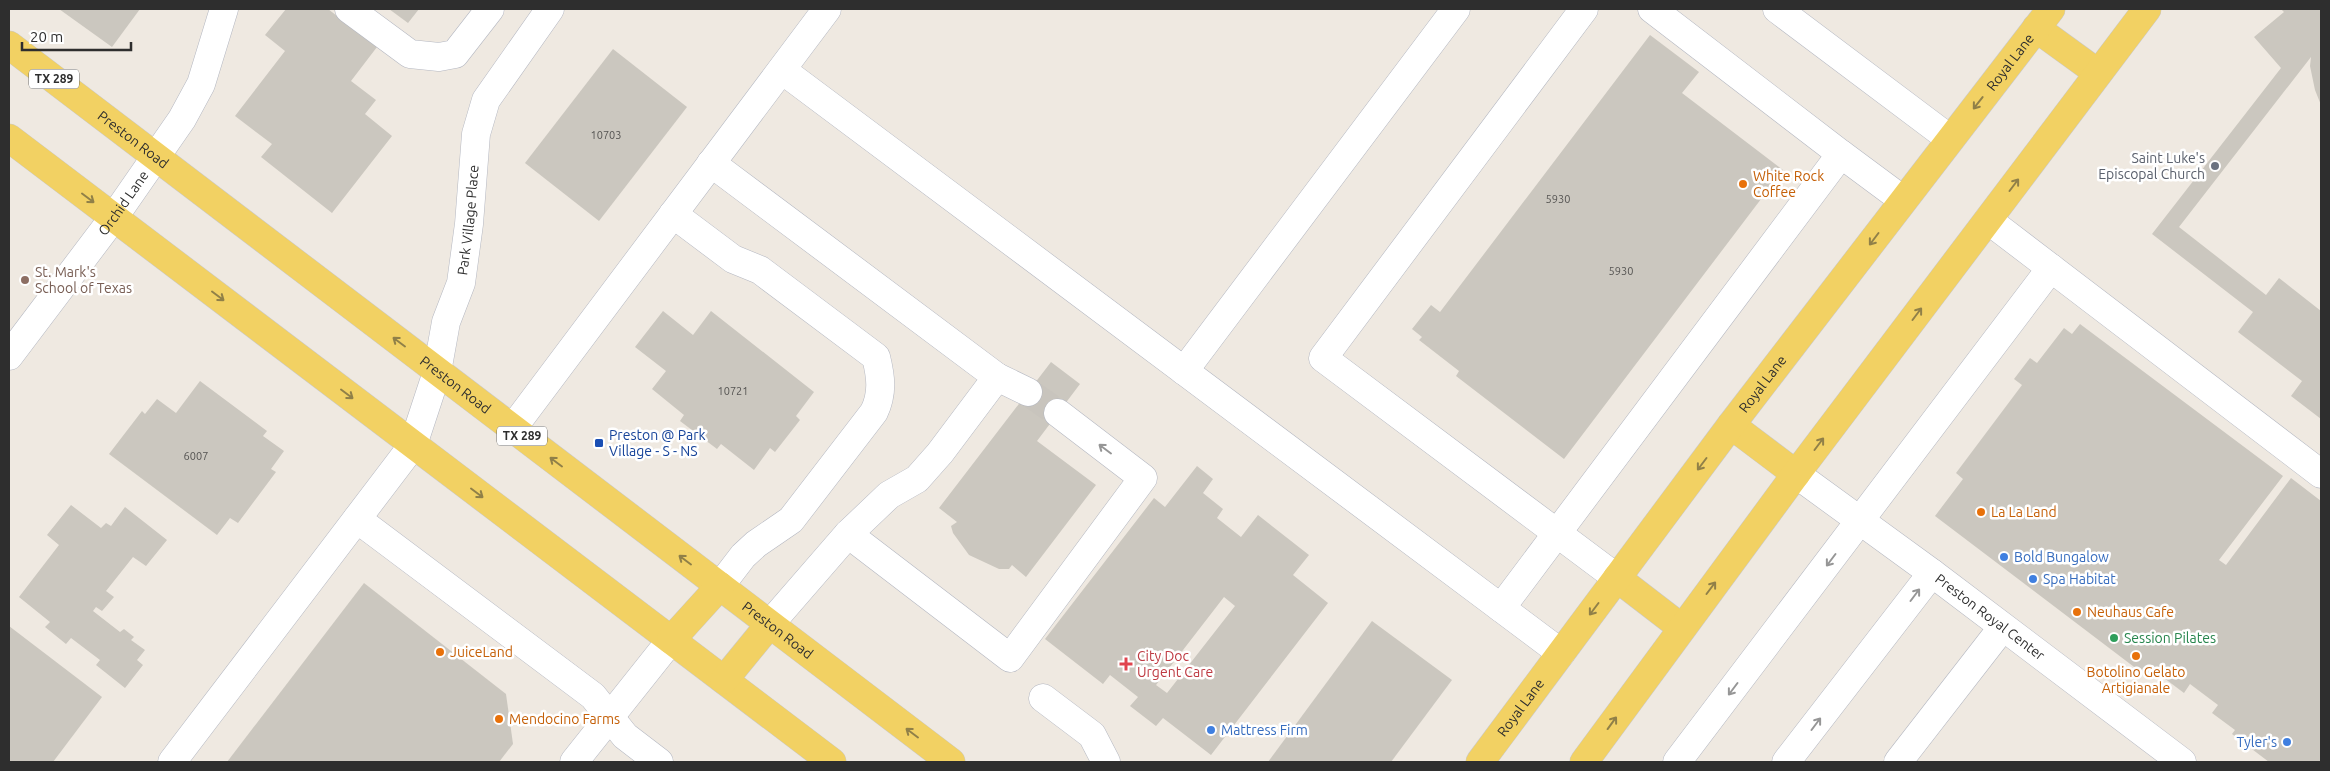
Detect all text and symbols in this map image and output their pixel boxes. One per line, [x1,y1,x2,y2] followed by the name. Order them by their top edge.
[22,20,131,52] scale bar
[30,28,63,45] text: 20 m
[1983,30,2037,94] street label: Royal Lane
[29,70,79,88] road number: TX 289
[1973,96,1984,109] one-way arrow
[95,107,172,171] street label: Preston Road
[590,129,622,141] house number: 10703
[2098,150,2205,182] place label: Saint Luke's Episcopal Church
[2209,160,2221,172] marker: Saint Luke's Episcopal Church
[454,164,482,276] street label: Park Village Place
[95,168,152,239] street label: Orchid Lane
[1753,168,1824,200] place label: White Rock Coffee
[1737,178,1749,190] marker: White Rock Coffee
[2009,179,2020,192] one-way arrow
[81,193,95,203] one-way arrow
[1546,193,1570,205] house number: 5930
[1868,232,1879,245] one-way arrow
[35,264,132,296] place label: St. Mark's School of Texas
[1609,265,1633,277] house number: 5930
[19,274,31,286] marker: St. Mark's School of Texas
[211,291,225,301] one-way arrow
[1911,308,1922,321] one-way arrow
[392,337,405,348] one-way arrow
[1736,352,1790,416] street label: Royal Lane
[417,353,494,417] street label: Preston Road
[717,385,749,397] house number: 10721
[340,389,353,400] one-way arrow
[497,426,547,446] road number: TX 289
[609,427,706,459] place label: Preston @ Park Village - S - NS
[593,437,605,449] marker: Preston @ Park Village - S - NS
[1814,437,1824,451] one-way arrow
[1099,443,1112,454] one-way arrow
[184,450,208,462] house number: 6007
[550,456,563,467] one-way arrow
[1697,457,1707,471] one-way arrow
[470,487,483,498] one-way arrow
[1991,504,2057,520] place label: La La Land
[1975,506,1987,518] marker: La La Land
[2014,549,2109,565] place label: Bold Bungalow
[1998,551,2010,563] marker: Bold Bungalow
[1826,553,1836,567] one-way arrow
[678,555,692,565] one-way arrow
[1932,570,2048,664] street label: Preston Royal Center
[2043,571,2116,587] place label: Spa Habitat
[2027,573,2039,585] marker: Spa Habitat
[1706,581,1716,595] one-way arrow
[1910,588,1920,602] one-way arrow
[739,598,816,662] street label: Preston Road
[1589,602,1600,615] one-way arrow
[2087,604,2174,620] place label: Neuhaus Cafe
[2071,606,2083,618] marker: Neuhaus Cafe
[2124,630,2216,646] place label: Session Pilates
[2108,632,2120,644] marker: Session Pilates
[450,644,513,660] place label: JuiceLand
[434,646,446,658] marker: JuiceLand
[1137,648,1213,680] place label: City Doc Urgent Care
[2130,650,2142,662] marker: Botolino Gelato Artigianale
[1119,657,1133,671] marker: City Doc Urgent Care
[2087,664,2185,696] place label: Botolino Gelato Artigianale
[1494,676,1547,739] street label: Royal Lane
[1727,682,1738,695] one-way arrow
[509,711,620,727] place label: Mendocino Farms
[493,713,505,725] marker: Mendocino Farms
[1607,717,1618,730] one-way arrow
[1811,717,1821,731] one-way arrow
[1221,722,1308,738] place label: Mattress Firm
[1205,724,1217,736] marker: Mattress Firm
[905,728,919,738] one-way arrow
[2237,734,2277,750] place label: Tyler's
[2281,736,2293,748] marker: Tyler's

